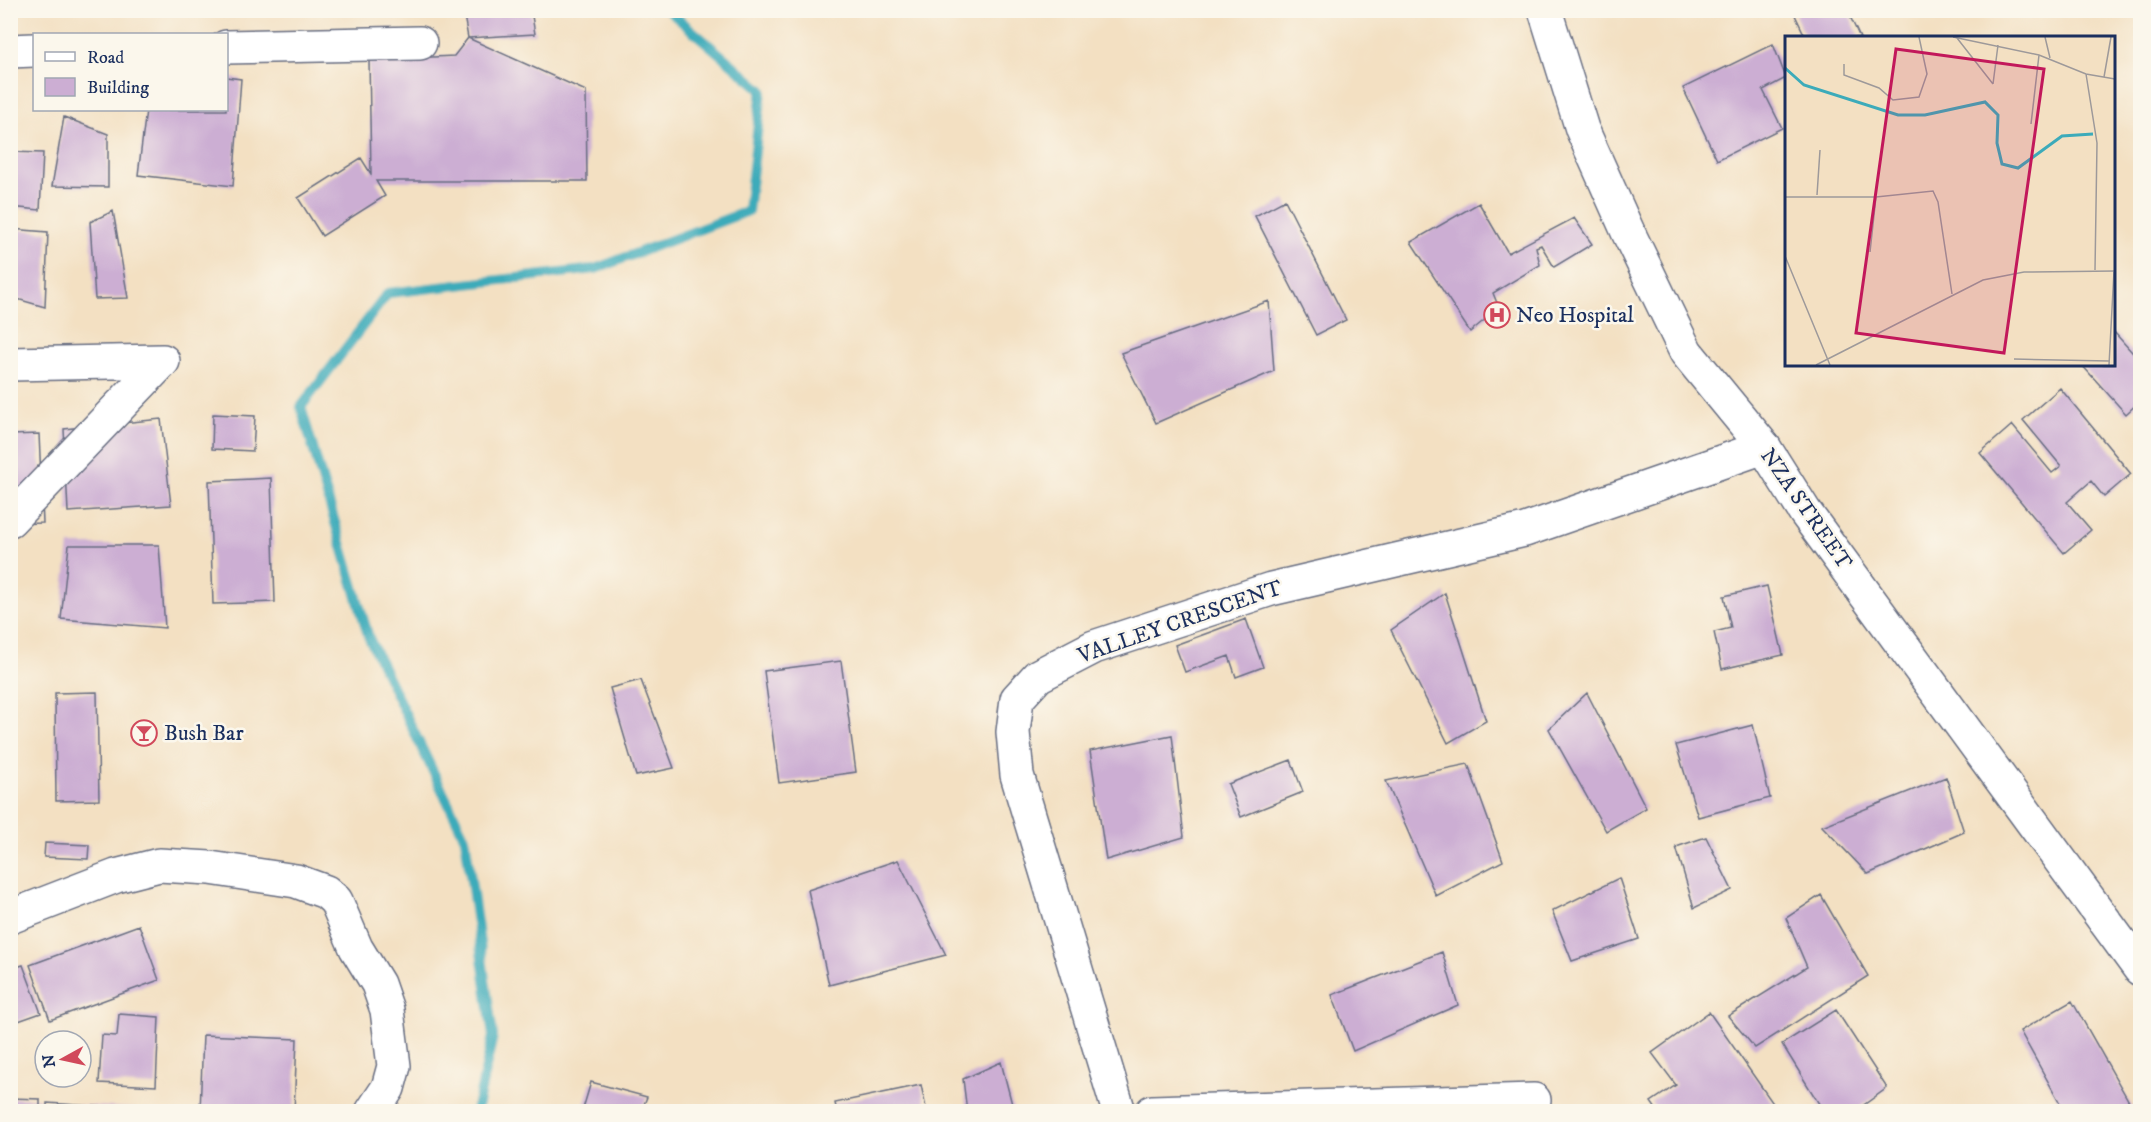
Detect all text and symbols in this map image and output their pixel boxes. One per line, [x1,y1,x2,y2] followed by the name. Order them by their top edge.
[33,33,228,111] legend
[1785,36,2115,366] inset map
[87,47,124,69] text: Road
[87,77,149,99] text: Building
[1482,300,1512,330] hospital icon: Neo Hospital
[1516,302,1634,329] place label: Neo Hospital
[1754,443,1858,575] street label: NZA STREET
[1073,574,1286,670] street label: VALLEY CRESCENT
[129,718,159,748] bar icon: Bush Bar
[164,720,244,747] place label: Bush Bar
[33,1029,93,1089] north arrow
[38,1053,60,1069] text: N

